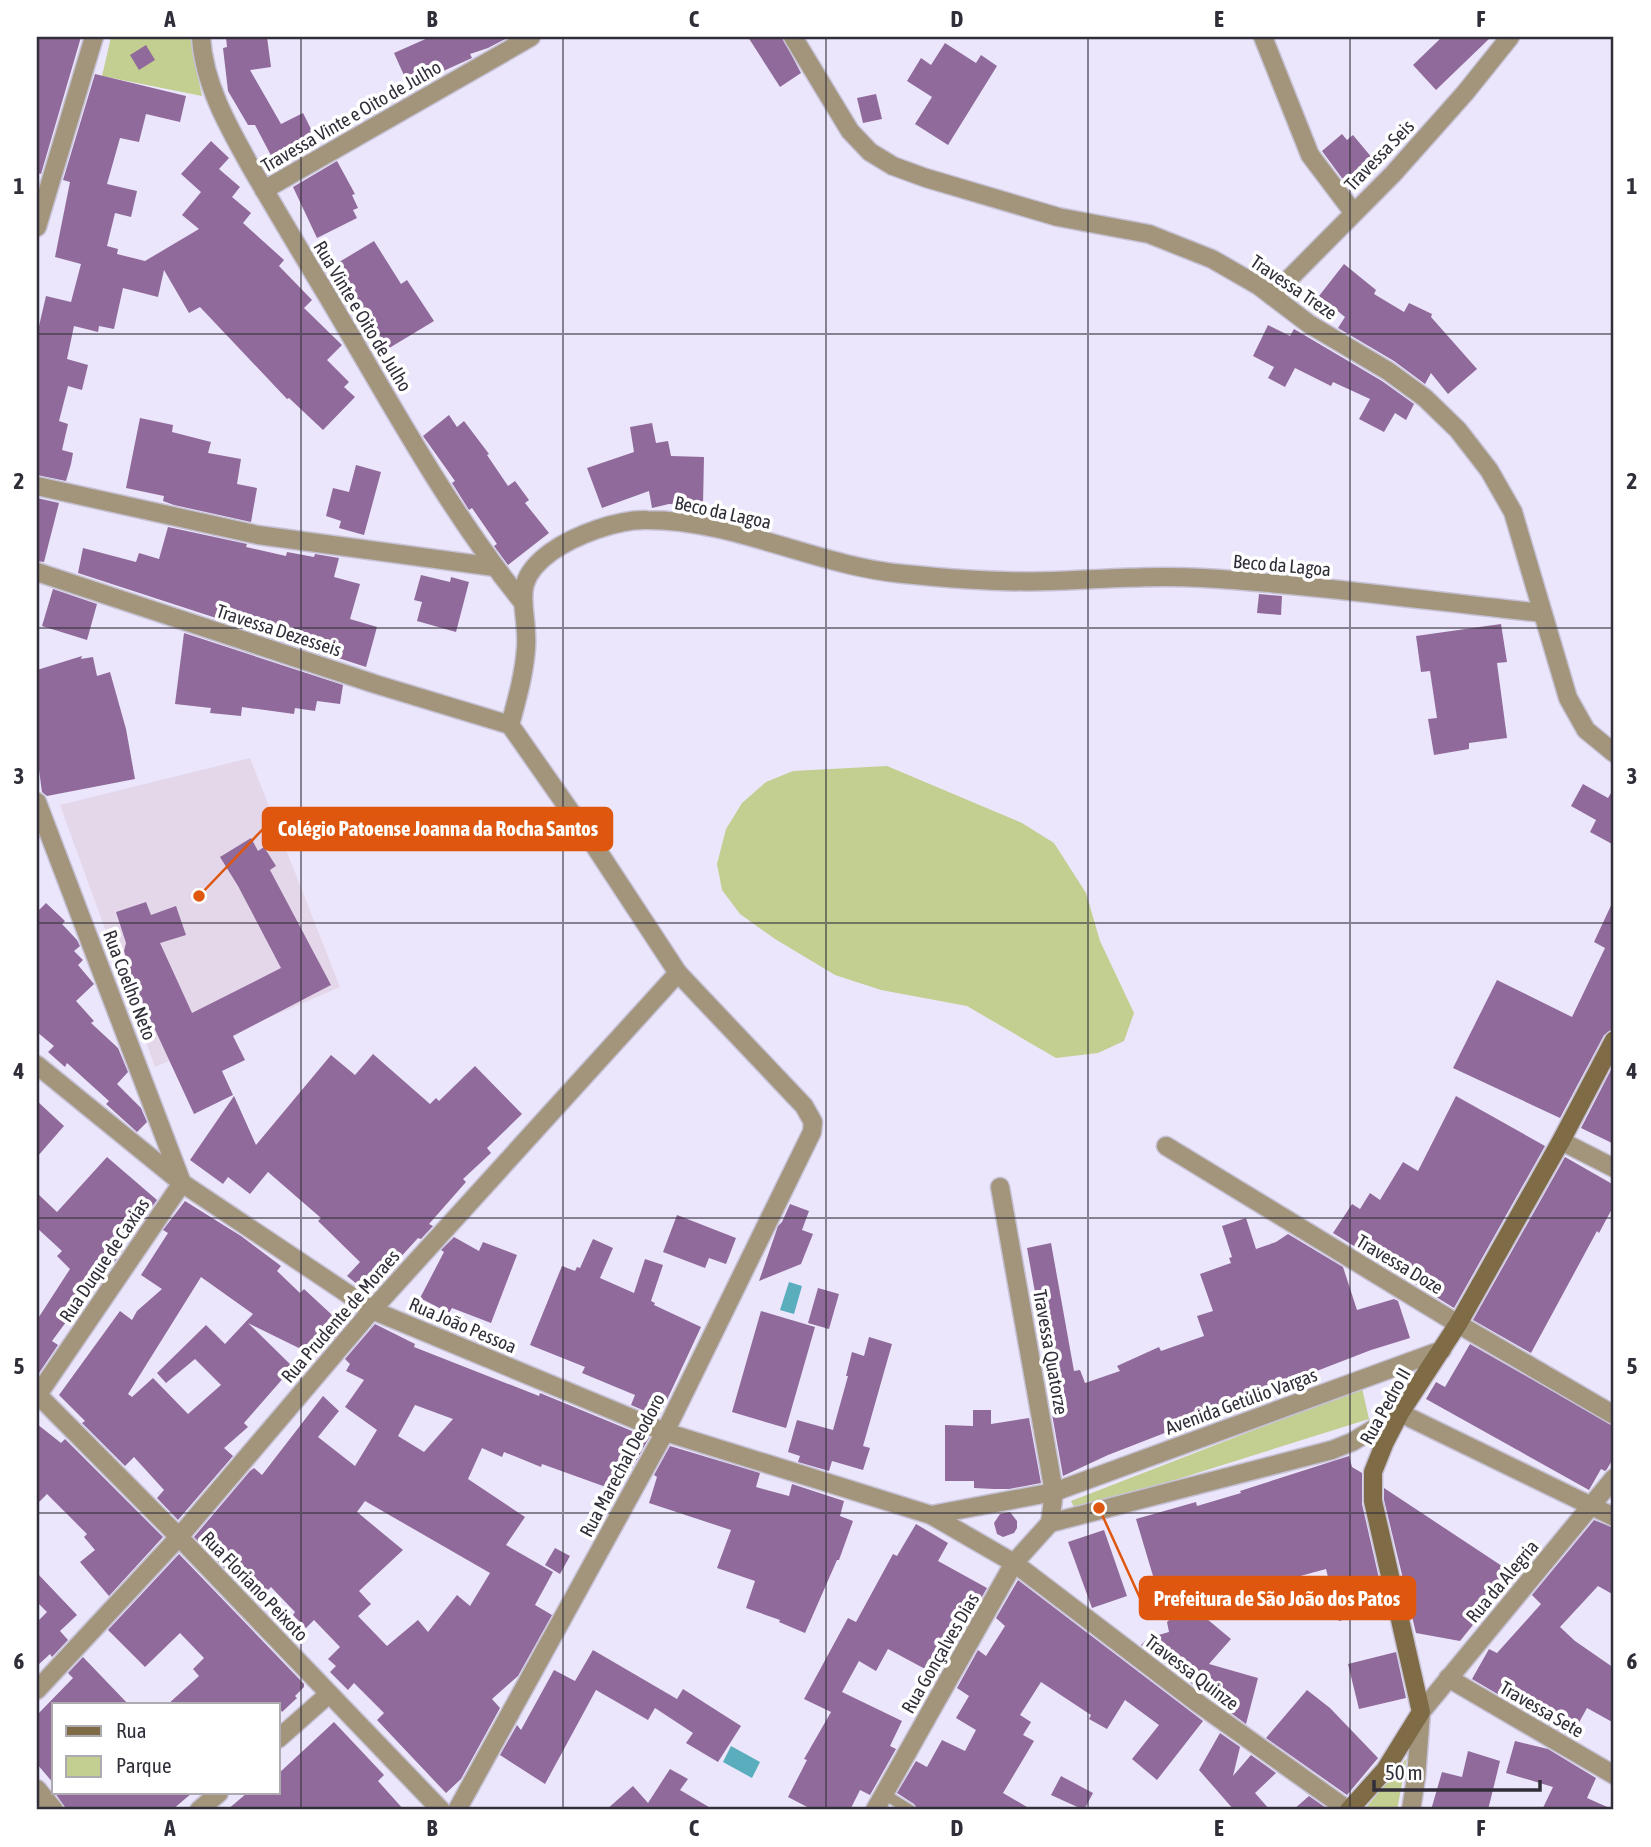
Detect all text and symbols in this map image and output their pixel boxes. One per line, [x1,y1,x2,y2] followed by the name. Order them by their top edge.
[163,6,176,32] text: A
[427,6,438,32] text: B
[689,6,700,32] text: C
[951,6,964,32] text: D
[1214,6,1224,32] text: E
[1476,6,1486,32] text: F
[257,55,445,177] street label: Travessa Vinte e Oito de Julho
[1340,115,1418,195] street label: Travessa Seis
[14,173,25,199] text: 1
[1627,173,1638,199] text: 1
[309,237,417,395] street label: Rua Vinte e Oito de Julho
[1247,250,1341,324] street label: Travessa Treze
[14,468,24,494] text: 2
[1627,468,1637,494] text: 2
[673,491,773,533] street label: Beco da Lagoa
[1232,550,1332,580] street label: Beco da Lagoa
[214,599,345,661] street label: Travessa Dezesseis
[14,763,24,789] text: 3
[1627,763,1637,789] text: 3
[263,808,612,850] callout: Colégio Patoense Joanna da Rocha Santos
[278,816,599,840] text: Colégio Patoense Joanna da Rocha Santos
[99,927,161,1043] street label: Rua Coelho Neto
[13,1058,25,1084] text: 4
[1626,1058,1638,1084] text: 4
[54,1194,154,1326] street label: Rua Duque de Caxias
[1353,1230,1447,1298] street label: Travessa Doze
[276,1245,404,1387] street label: Rua Prudente de Moraes
[1029,1288,1073,1416] street label: Travessa Quatorze
[406,1293,520,1357] street label: Rua João Pessoa
[14,1353,25,1379] text: 5
[1627,1353,1638,1379] text: 5
[1162,1363,1320,1439] street label: Avenida Getúlio Vargas
[1355,1364,1415,1448] street label: Rua Pedro II
[575,1390,669,1540] street label: Rua Marechal Deodoro
[197,1527,313,1645] street label: Rua Floriano Peixoto
[1461,1536,1543,1626] street label: Rua da Alegria
[1140,1577,1415,1619] callout: Prefeitura de São João dos Patos
[1154,1586,1401,1610] text: Prefeitura de São João dos Patos
[897,1589,983,1717] street label: Rua Gonçalves Dias
[1141,1630,1243,1714] street label: Travessa Quinze
[14,1648,25,1674] text: 6
[1627,1648,1638,1674] text: 6
[1496,1676,1588,1742] street label: Travessa Sete
[52,1703,280,1794] legend
[116,1718,146,1742] text: Rua
[1374,1749,1541,1793] scale bar
[116,1753,171,1777] text: Parque
[1385,1760,1423,1784] text: 50 m
[163,1815,176,1841] text: A
[427,1815,438,1841] text: B
[689,1815,700,1841] text: C
[951,1815,964,1841] text: D
[1214,1815,1224,1841] text: E
[1476,1815,1486,1841] text: F

